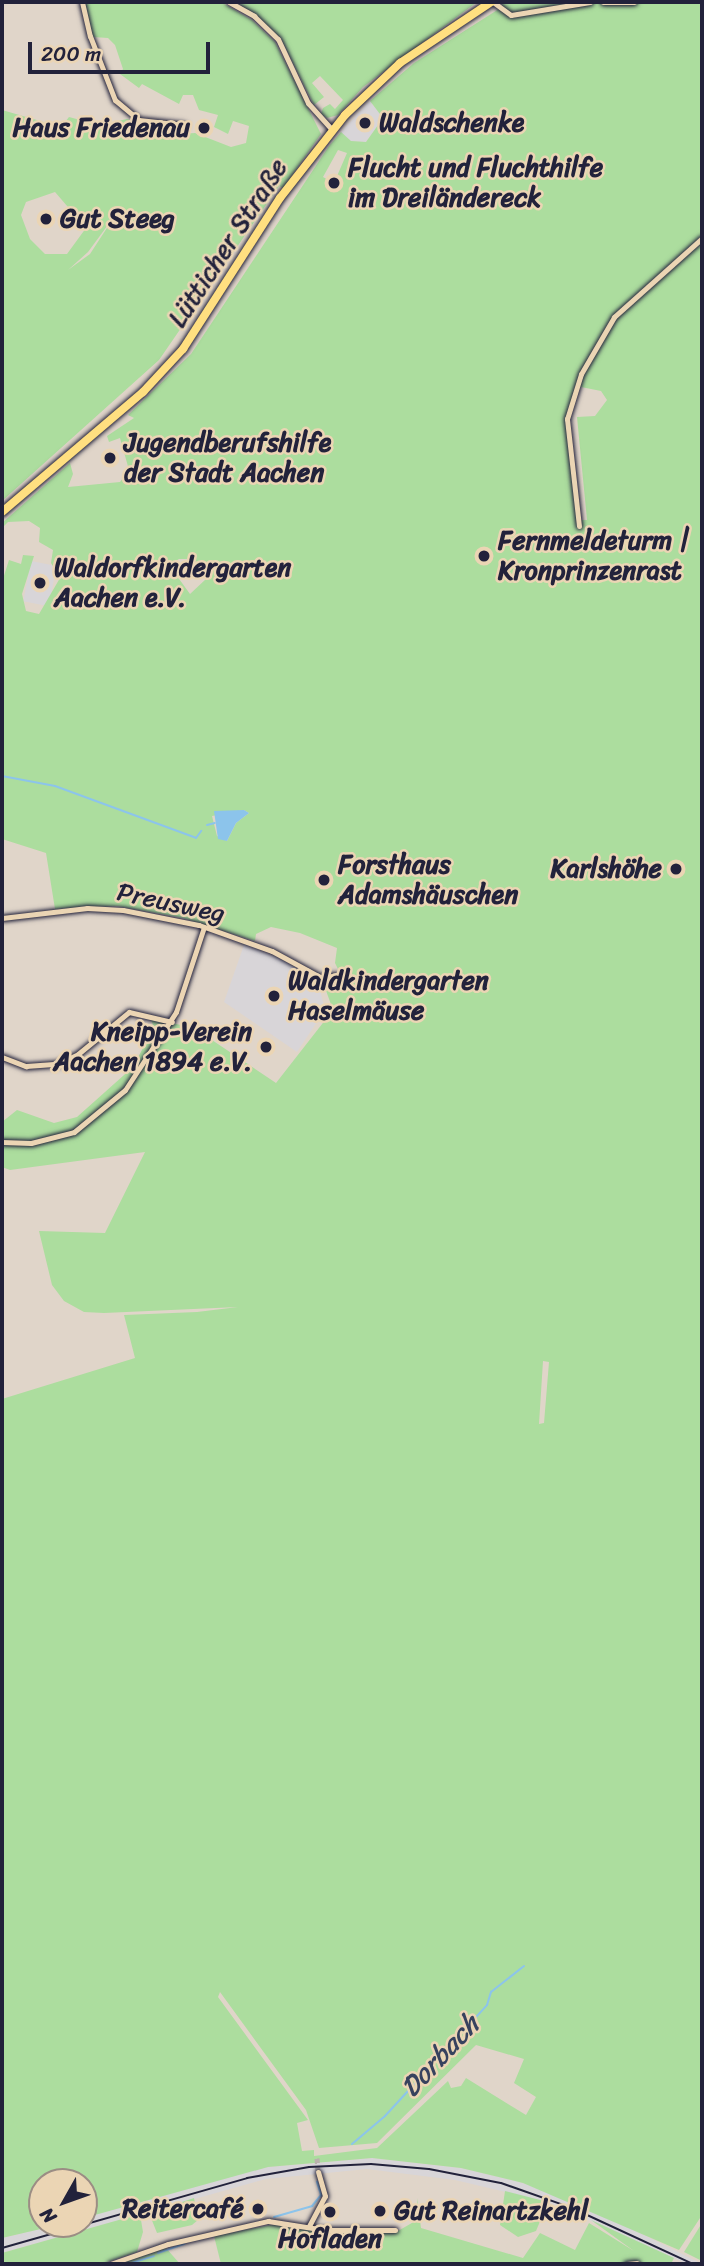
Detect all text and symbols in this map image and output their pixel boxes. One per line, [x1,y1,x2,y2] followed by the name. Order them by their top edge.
[32,28,214,72] scale bar
[41,35,101,73] text: 200 m
[379,107,524,139] place label: Waldschenke
[13,112,190,144] place label: Haus Friedenau
[357,115,373,131] marker: Waldschenke
[196,120,212,136] marker: Haus Friedenau
[348,152,602,214] place label: Flucht und Fluchthilfe im Dreiländereck
[162,153,294,333] street label: Lütticher Straße
[326,175,342,191] marker: Flucht und Fluchthilfe im Dreiländereck
[60,203,176,235] place label: Gut Steeg
[38,211,54,227] marker: Gut Steeg
[124,427,331,488] place label: Jugendberufshilfe der Stadt Aachen
[102,450,118,466] marker: Jugendberufshilfe der Stadt Aachen
[498,525,690,586] place label: Fernmeldeturm | Kronprinzenrast
[476,548,492,564] marker: Fernmeldeturm | Kronprinzenrast
[54,552,291,614] place label: Waldorfkindergarten Aachen e.V.
[32,575,48,591] marker: Waldorfkindergarten Aachen e.V.
[338,849,518,910] place label: Forsthaus Adamshäuschen
[551,853,662,885] place label: Karlshöhe
[668,861,684,877] marker: Karlshöhe
[316,872,332,888] marker: Forsthaus Adamshäuschen
[114,876,228,930] street label: Preusweg
[288,965,489,1026] place label: Waldkindergarten Haselmäuse
[266,988,282,1004] marker: Waldkindergarten Haselmäuse
[53,1016,252,1078] place label: Kneipp-Verein Aachen 1894 e.V.
[258,1039,274,1055] marker: Kneipp-Verein Aachen 1894 e.V.
[394,2008,486,2104] water label: Dorbach
[28,2168,98,2238] north arrow
[122,2193,244,2225] place label: Reitercafé
[394,2195,587,2227] place label: Gut Reinartzkehl
[31,2200,65,2231] text: N
[250,2201,266,2217] marker: Reitercafé
[372,2203,388,2219] marker: Gut Reinartzkehl
[322,2204,338,2220] marker: Hofladen
[278,2223,382,2255] place label: Hofladen

